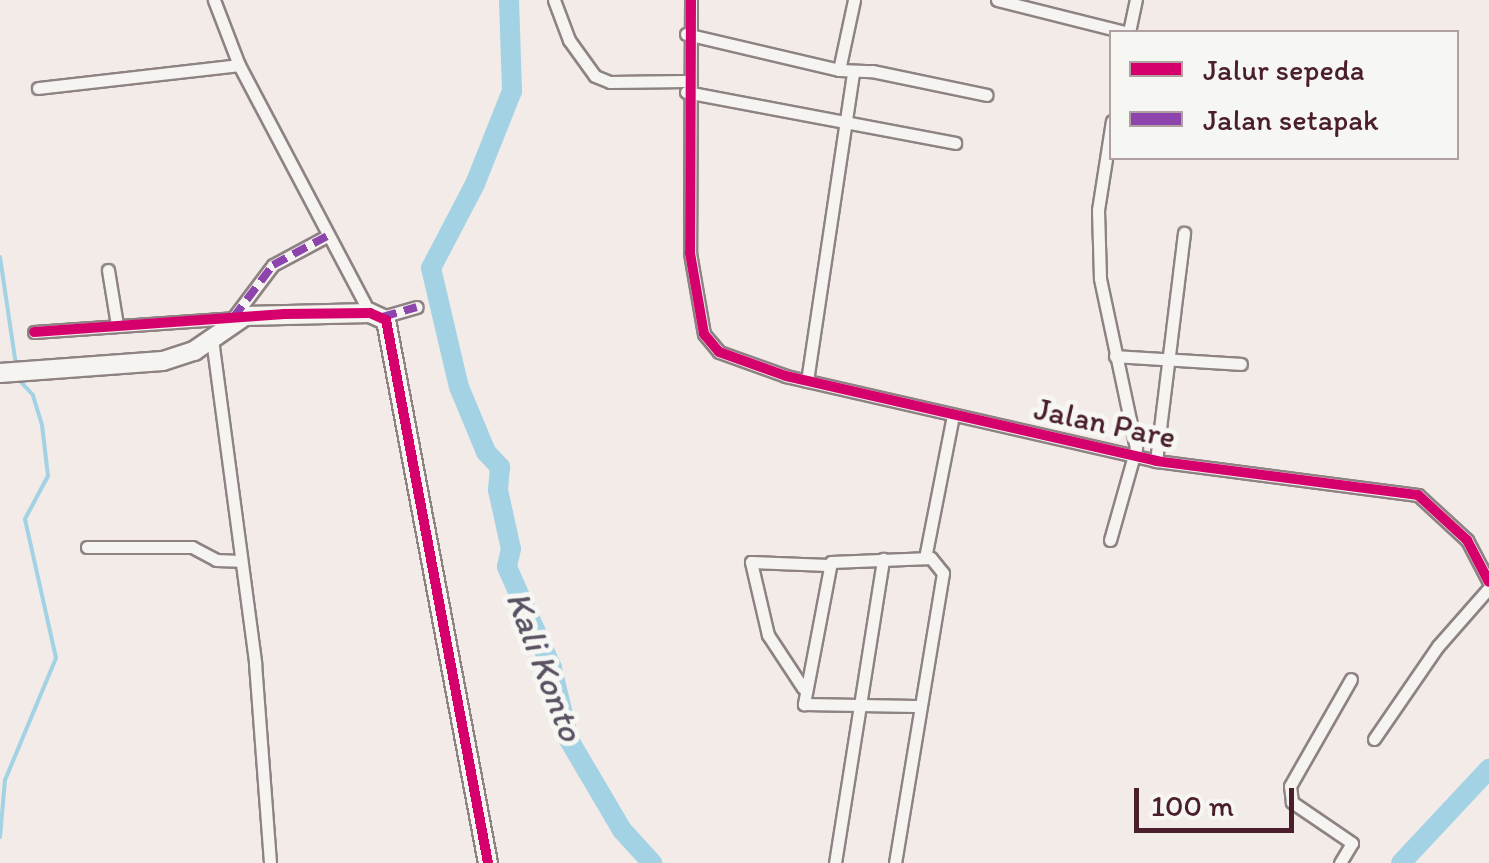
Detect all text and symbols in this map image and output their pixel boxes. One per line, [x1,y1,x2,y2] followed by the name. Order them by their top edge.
[1109,30,1459,160] legend
[1203,51,1365,88] text: Jalur sepeda
[1203,101,1379,138] text: Jalan setapak
[1031,389,1179,457] street label: Jalan Pare
[497,585,593,747] water label: Kali Konto
[1139,768,1299,830] scale bar
[1151,787,1234,824] text: 100 m

